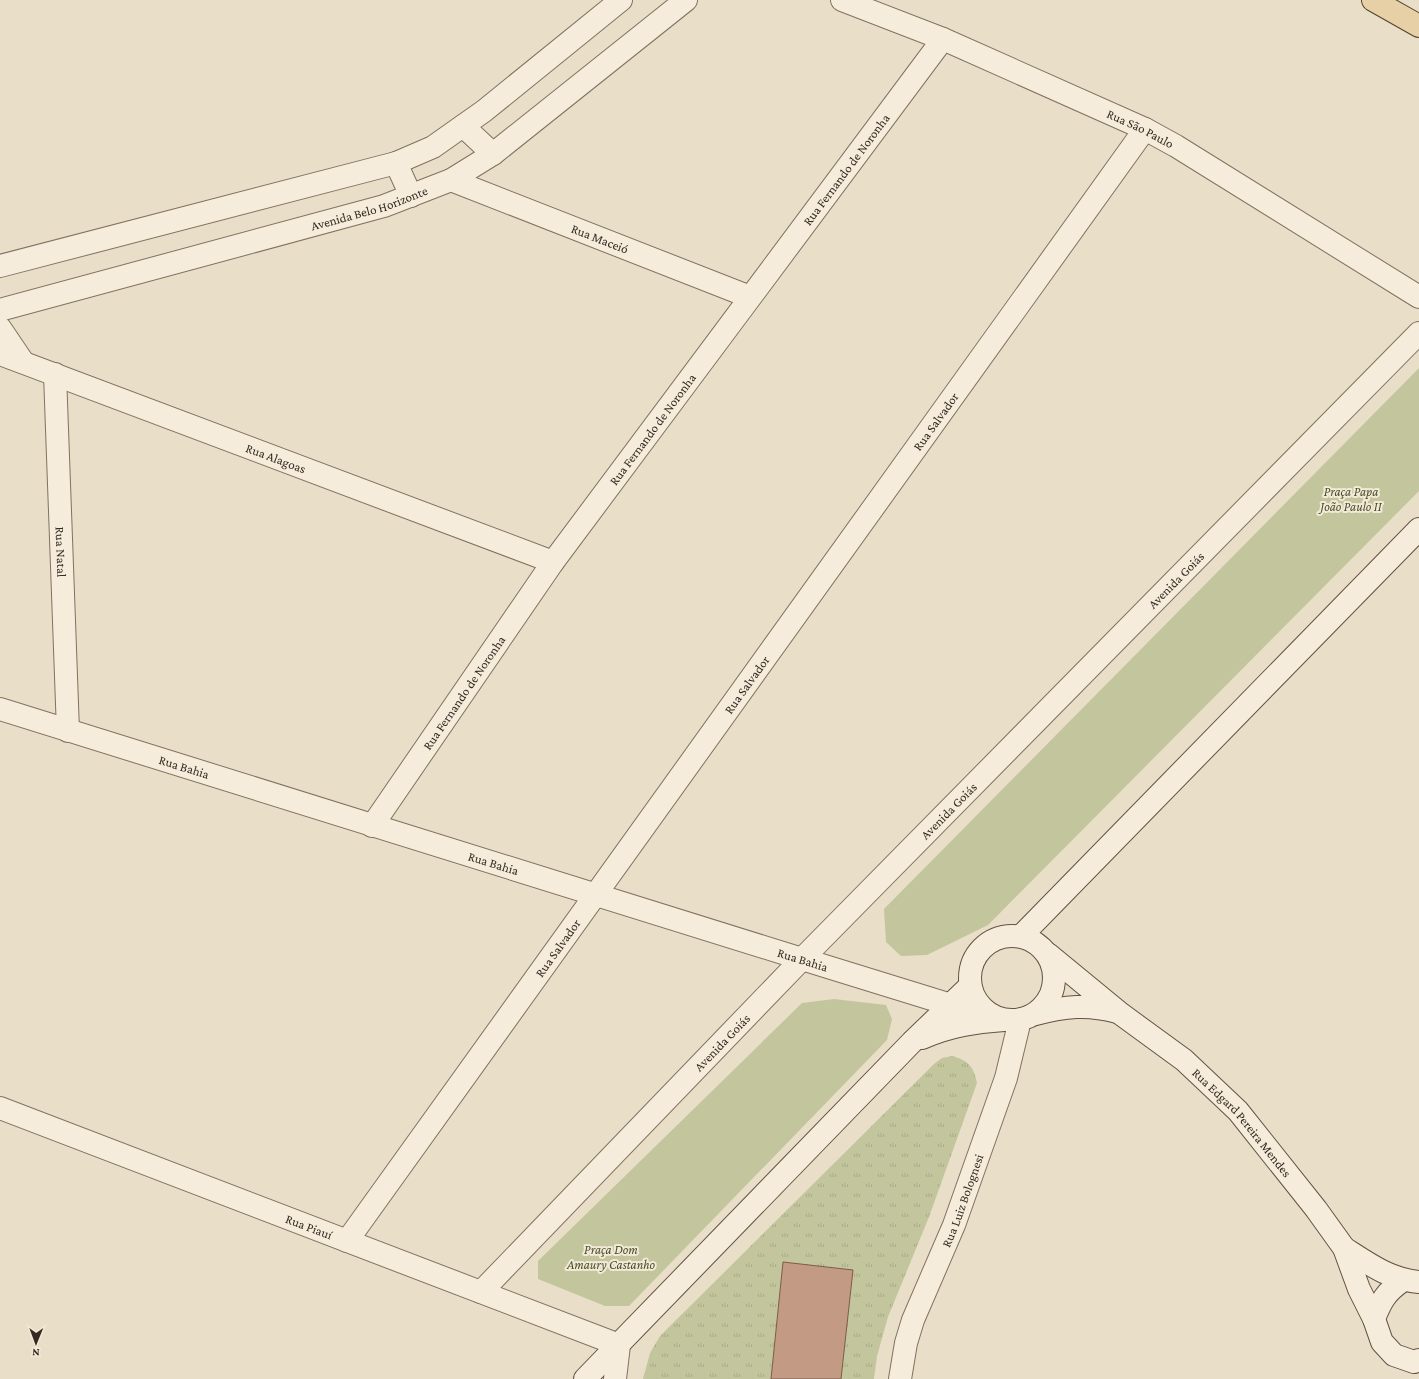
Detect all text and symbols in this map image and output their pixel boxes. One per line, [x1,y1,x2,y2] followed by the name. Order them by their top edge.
[1105,106,1177,151] street label: Rua São Paulo
[799,111,892,228] street label: Rua Fernando de Noronha
[309,182,430,233] street label: Avenida Belo Horizonte
[569,220,631,256] street label: Rua Maceió
[606,370,699,488] street label: Rua Fernando de Noronha
[909,389,961,453] street label: Rua Salvador
[244,440,308,476] street label: Rua Alagoas
[1318,484,1383,514] park label: Praça Papa João Paulo II
[53,526,70,578] street label: Rua Natal
[1145,548,1207,611] street label: Avenida Goiás
[419,632,508,752] street label: Rua Fernando de Noronha
[721,652,772,716] street label: Rua Salvador
[157,752,211,781] street label: Rua Bahia
[917,779,980,842] street label: Avenida Goiás
[467,848,521,878] street label: Rua Bahia
[532,915,584,980] street label: Rua Salvador
[776,944,830,974] street label: Rua Bahia
[691,1010,753,1074] street label: Avenida Goiás
[1190,1065,1295,1180] street label: Rua Edgard Pereira Mendes
[938,1151,986,1249] street label: Rua Luiz Bolognesi
[284,1211,335,1242] street label: Rua Piauí
[566,1242,656,1272] park label: Praça Dom Amaury Castanho
[16,1323,56,1363] north arrow
[31,1347,40,1359] text: N

